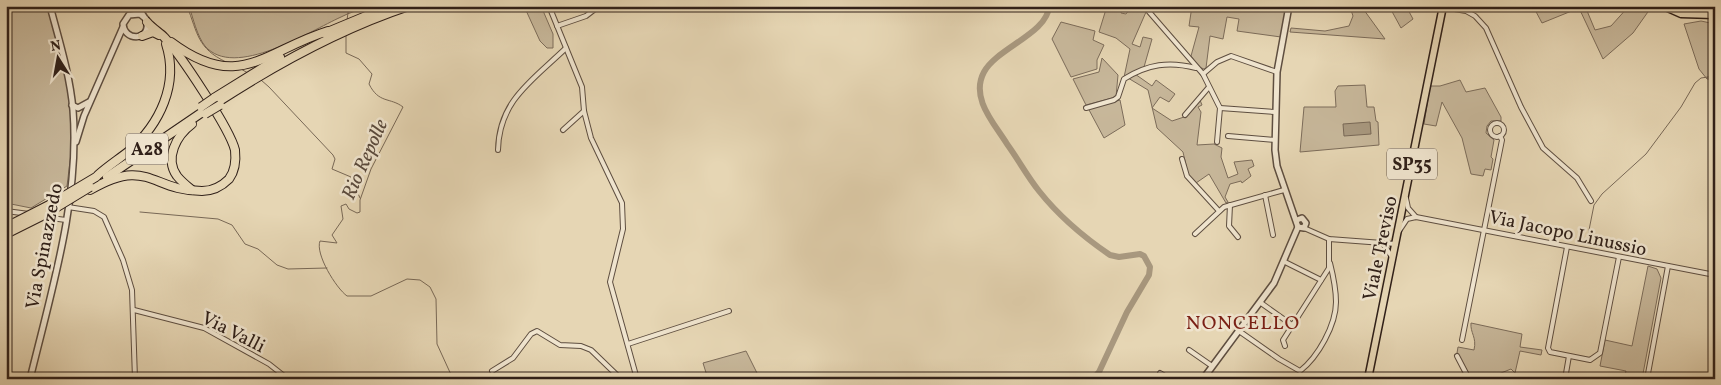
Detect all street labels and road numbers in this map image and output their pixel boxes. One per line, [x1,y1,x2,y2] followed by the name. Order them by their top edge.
[126,134,168,164] road number: A28
[1387,148,1437,180] road number: SP35
[20,181,70,312] street label: Via Spinazzedo
[1357,194,1405,303] street label: Viale Treviso
[1486,205,1649,263] street label: Via Jacopo Linussio
[197,306,270,360] street label: Via Valli

